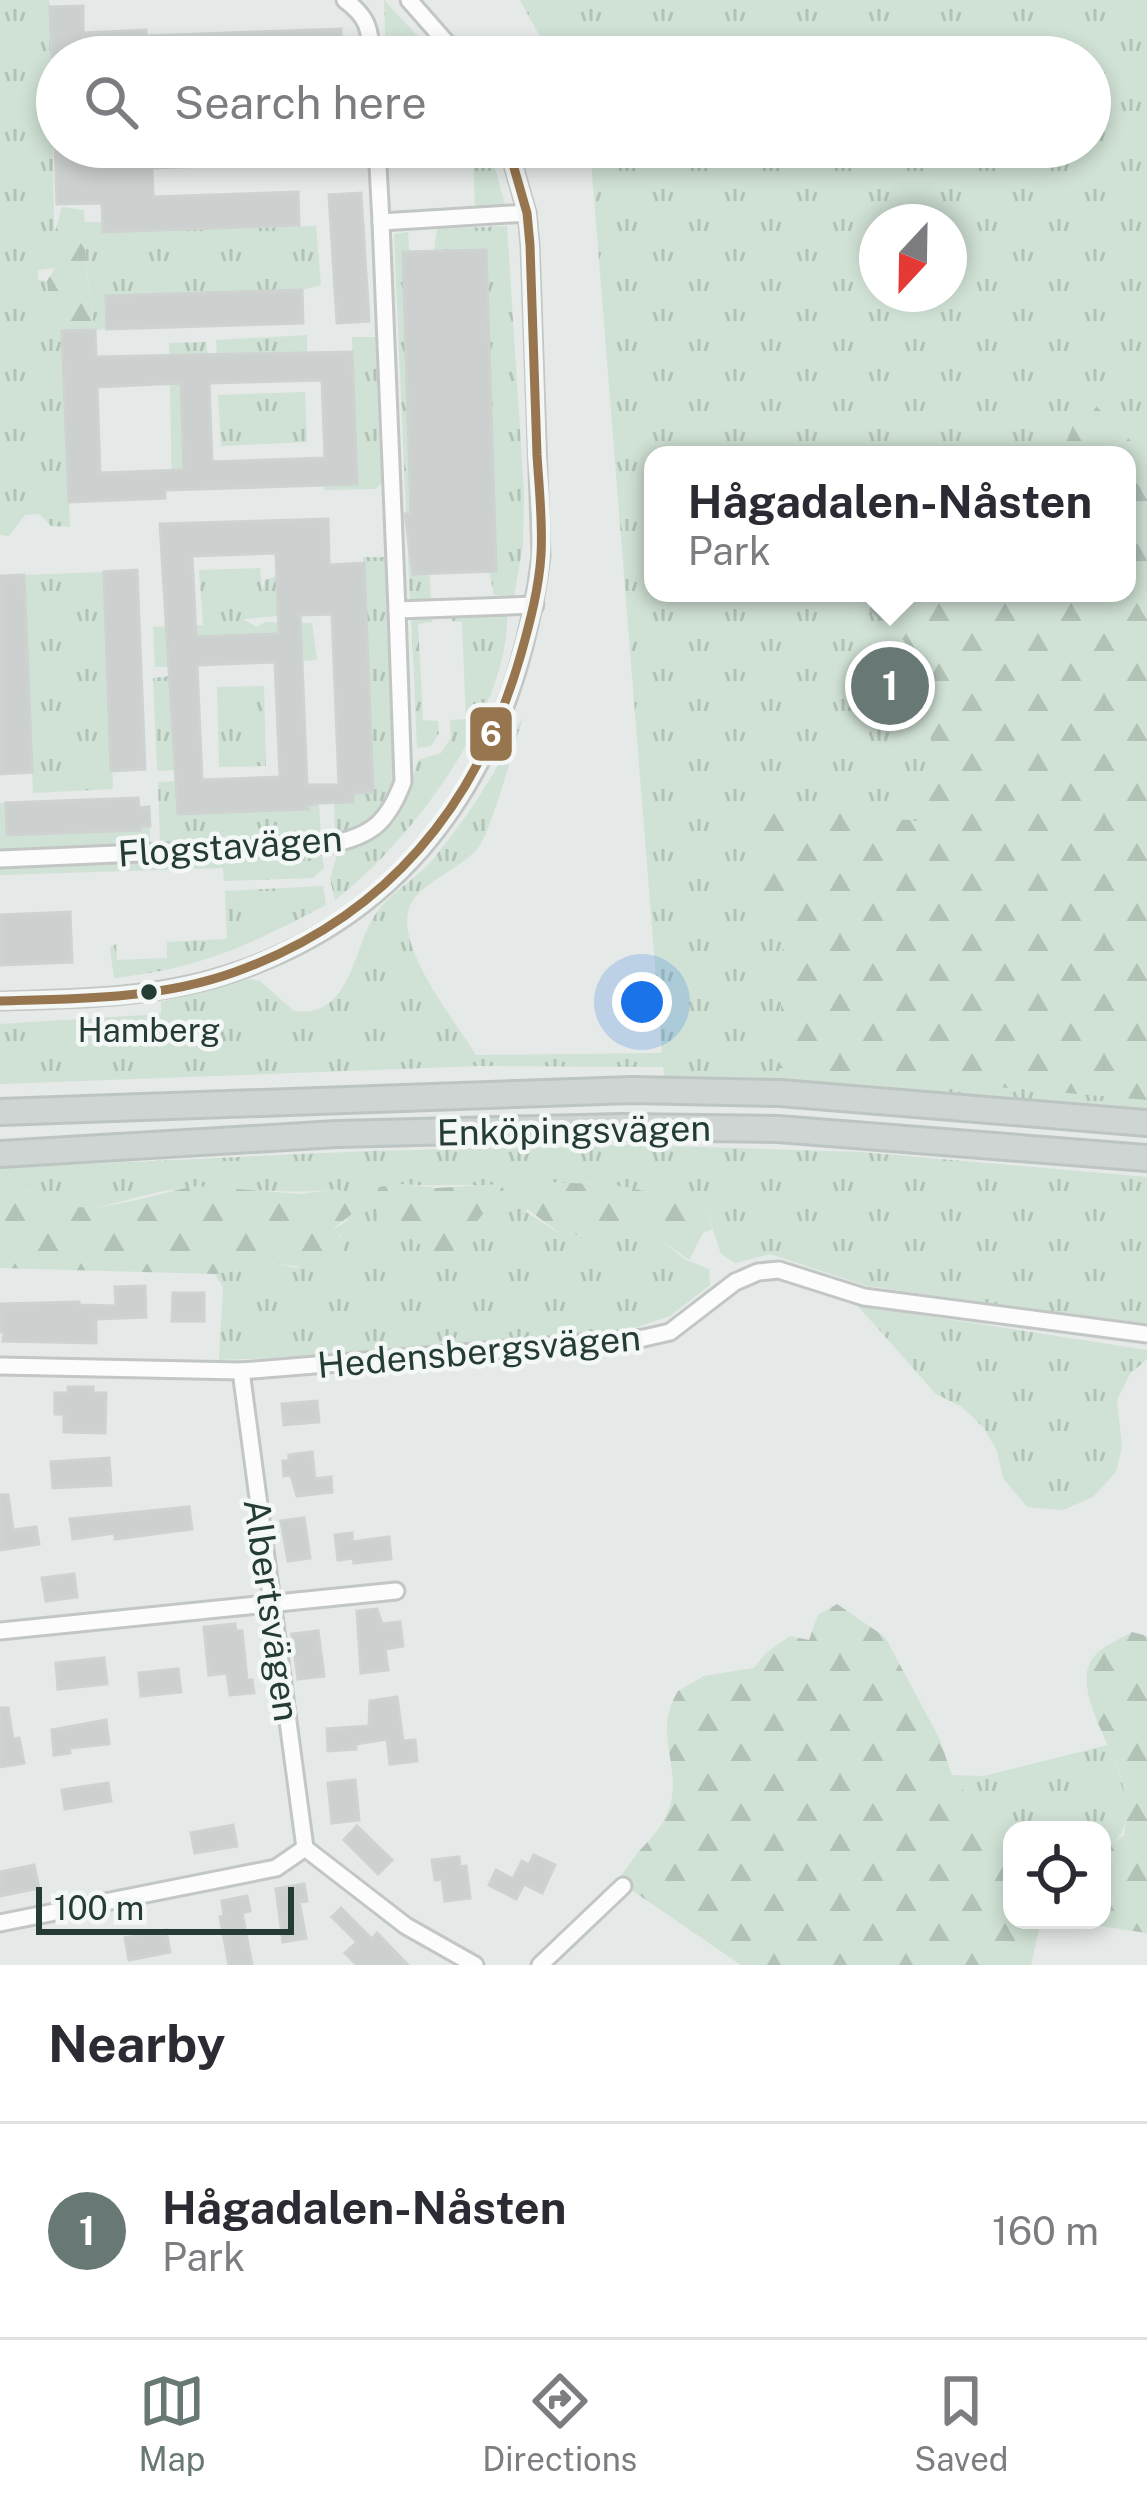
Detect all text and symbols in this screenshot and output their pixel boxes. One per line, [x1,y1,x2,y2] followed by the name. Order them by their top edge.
[36,36,1111,168] search box
[78,69,144,135] icon: search
[174,76,427,129] text: Search here
[859,204,967,312] north arrow
[644,446,1136,602] popup
[688,475,1092,528] text: Hågadalen-Nåsten
[688,528,771,574] text: Park
[851,641,929,731] pin: 1
[468,705,514,763] line badge: 6
[480,715,502,753] text: 6
[116,817,344,875] street label: Flogstavägen
[612,972,672,1032] your location
[138,981,160,1003] marker: Hamberg
[77,1011,221,1049] place label: Hamberg
[437,1107,711,1153] street label: Enköpingsvägen
[316,1316,642,1386] street label: Hedensbergsvägen
[236,1496,308,1724] street label: Albertsvägen
[1003,1821,1111,1929] map controls
[1003,1821,1111,1929] button: locate
[36,1881,294,1934] scale bar
[54,1889,144,1927] text: 100 m
[48,2014,225,2073] text: Nearby
[162,2181,566,2234] text: Hågadalen-Nåsten
[79,2208,95,2254] text: 1
[992,2208,1099,2254] text: 160 m
[162,2234,245,2280] text: Park
[138,2368,205,2478] tab: Map
[482,2368,637,2478] tab: Directions
[914,2368,1009,2478] tab: Saved

